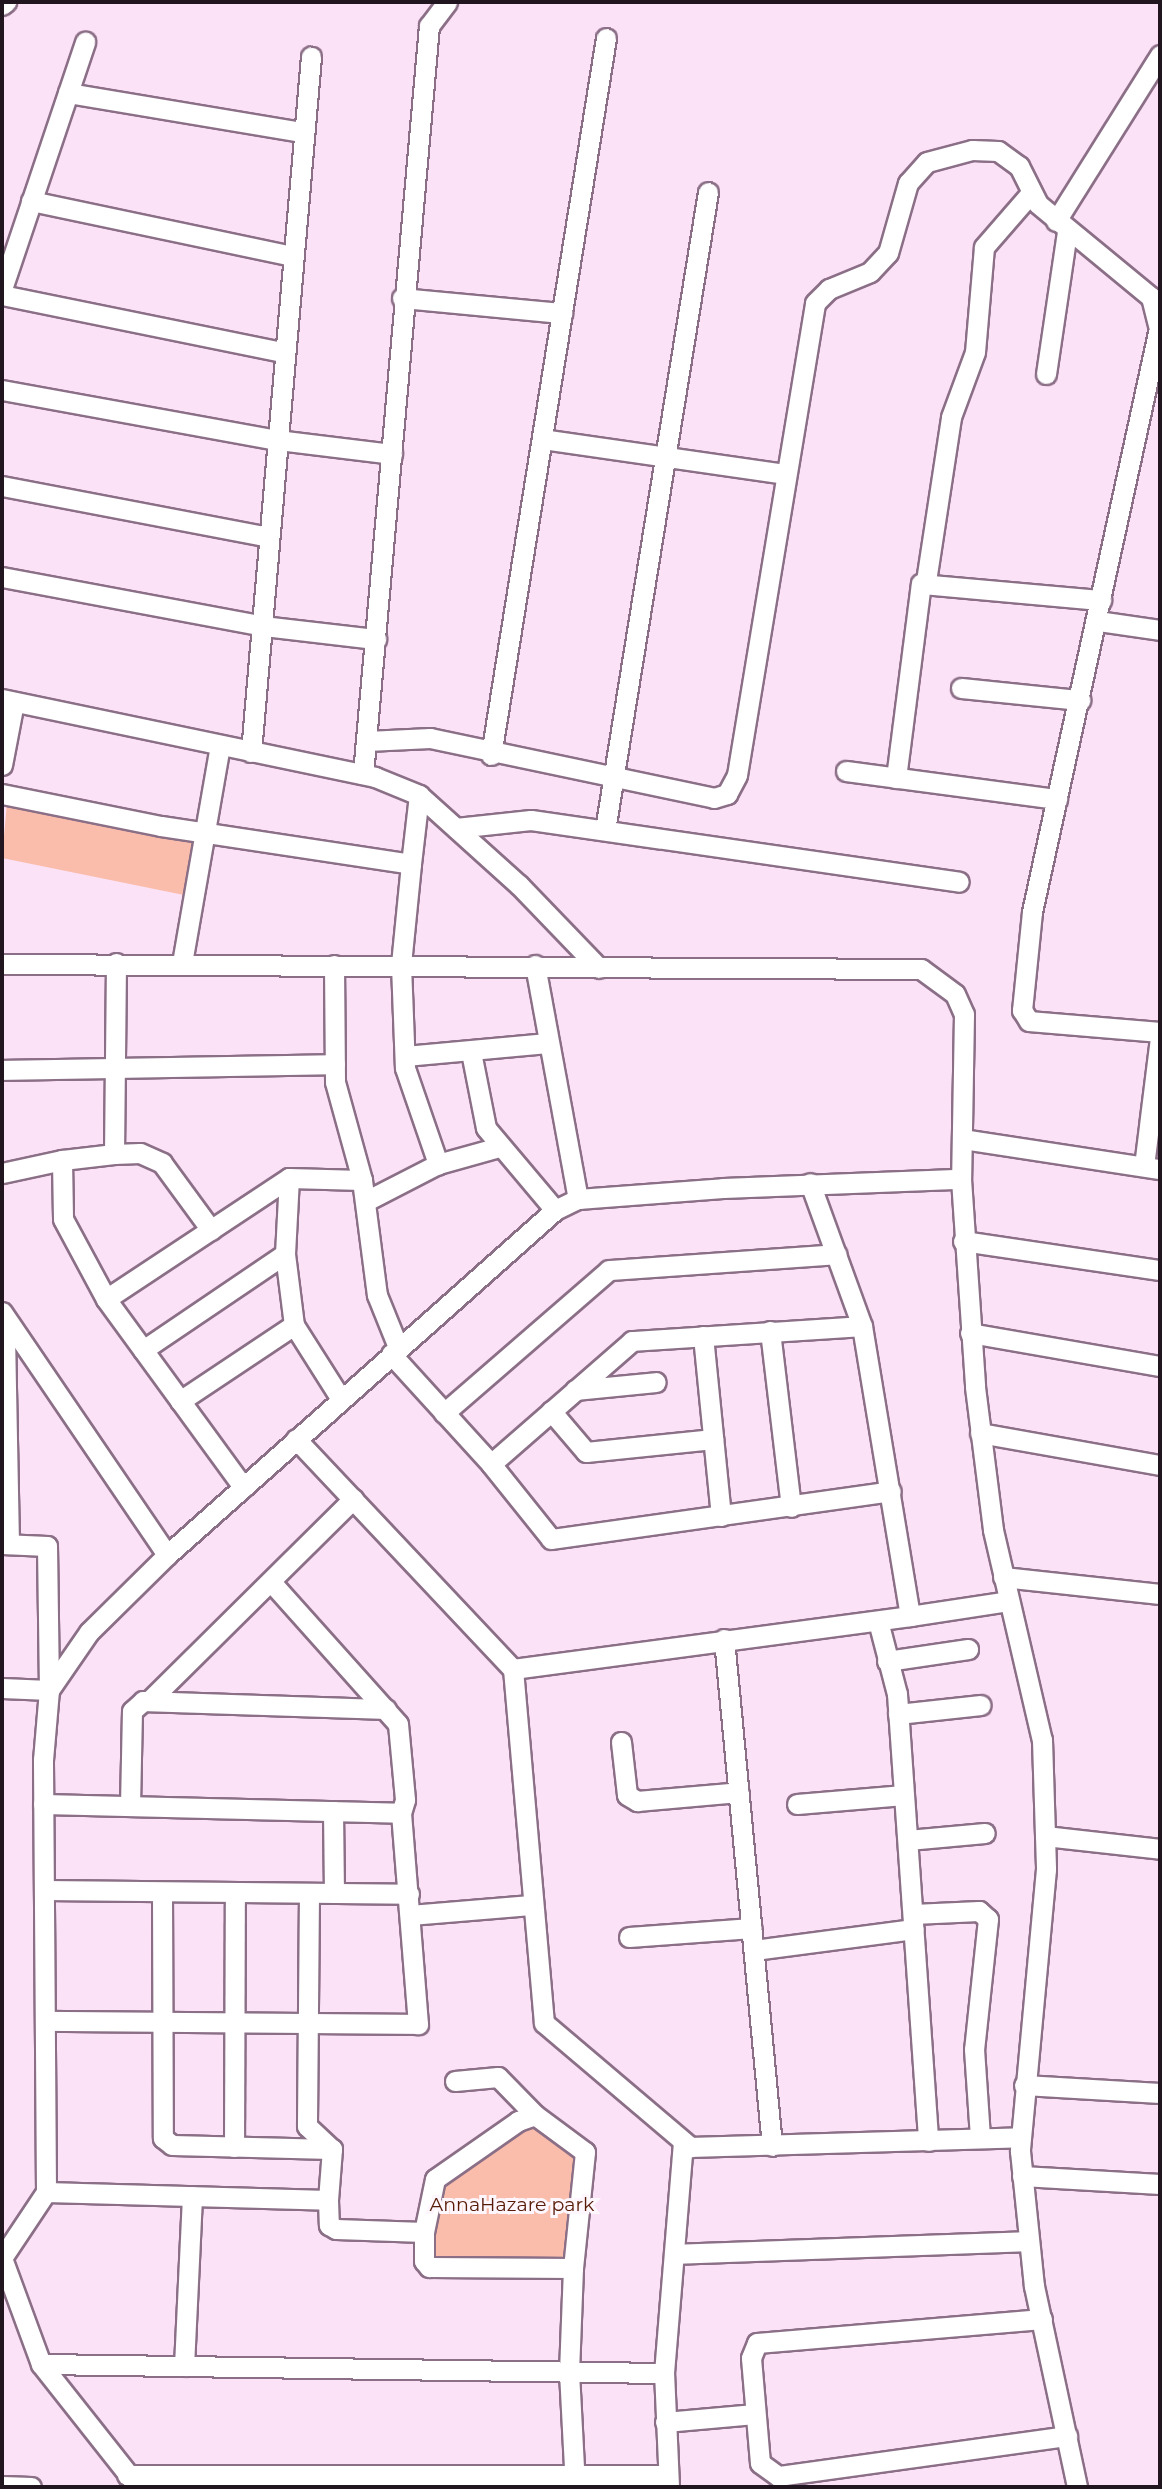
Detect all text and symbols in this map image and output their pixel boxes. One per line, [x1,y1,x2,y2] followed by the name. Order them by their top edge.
[430,2194,594,2216] park label: AnnaHazare park

